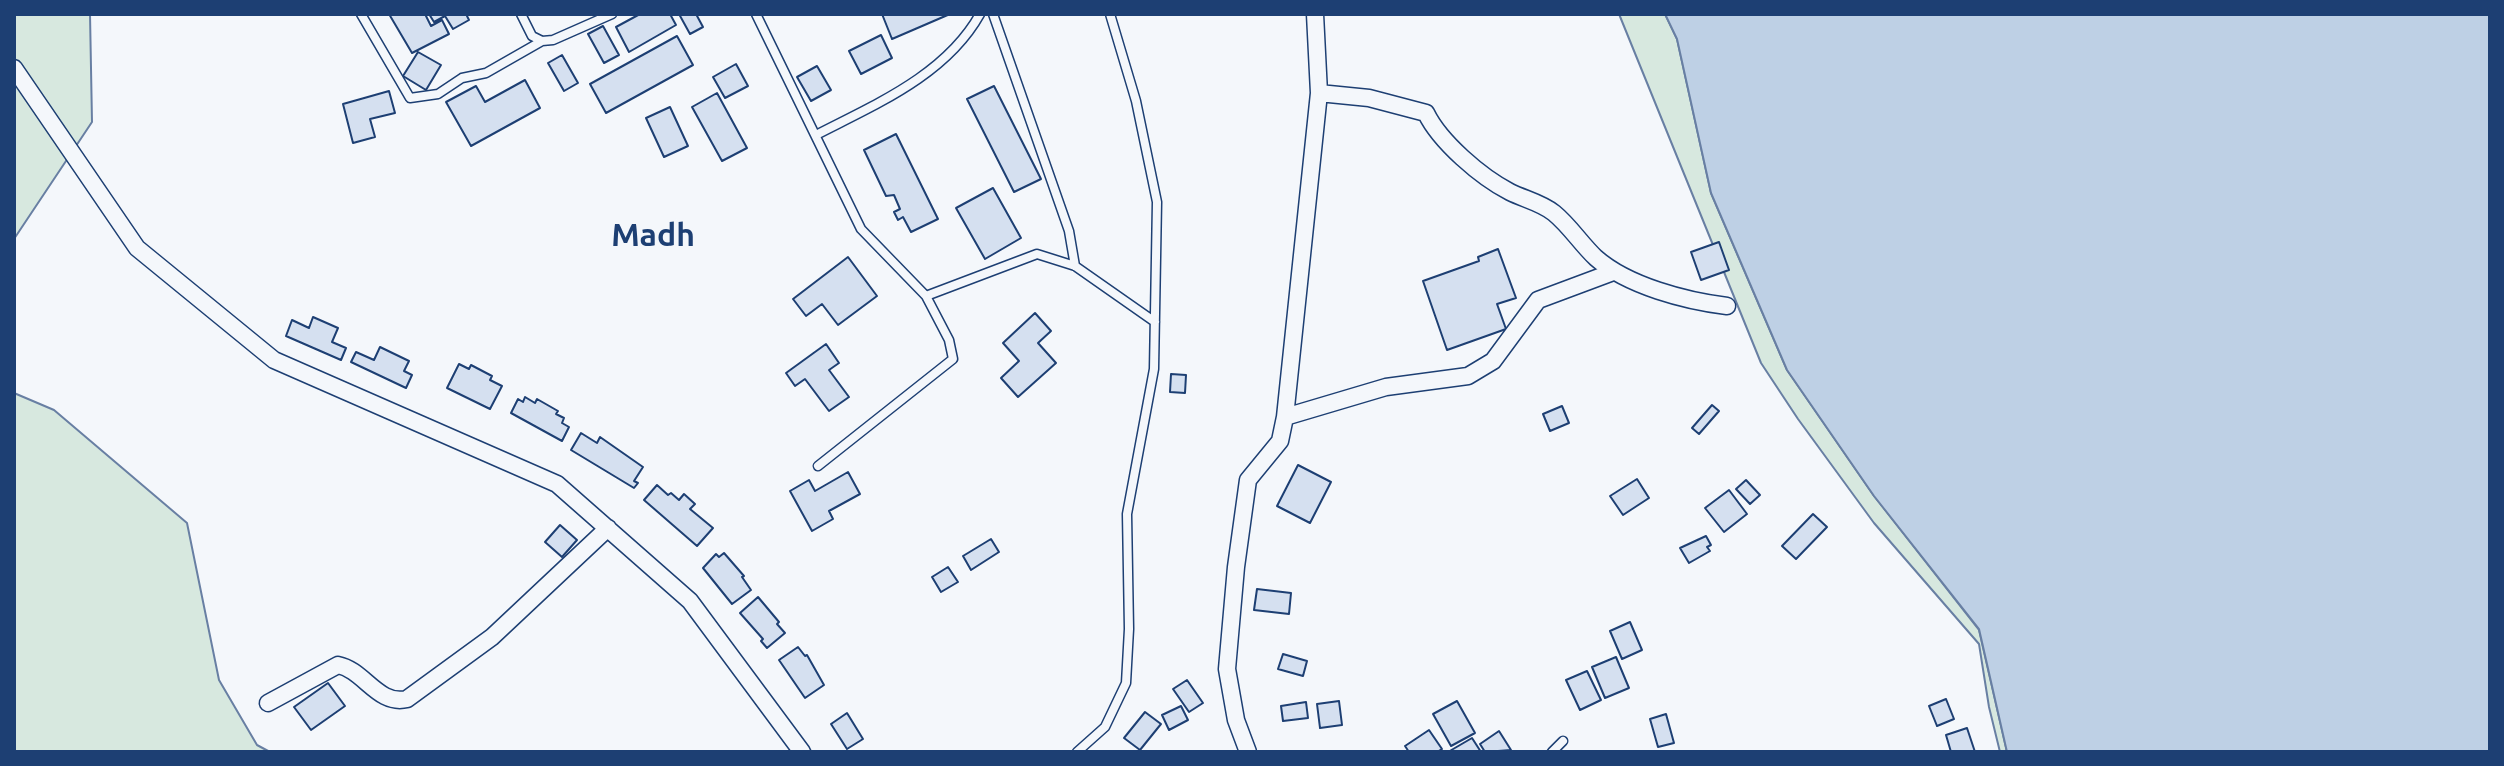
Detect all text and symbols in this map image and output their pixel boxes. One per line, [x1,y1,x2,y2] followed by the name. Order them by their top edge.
[611,216,695,254] district label: Madh

